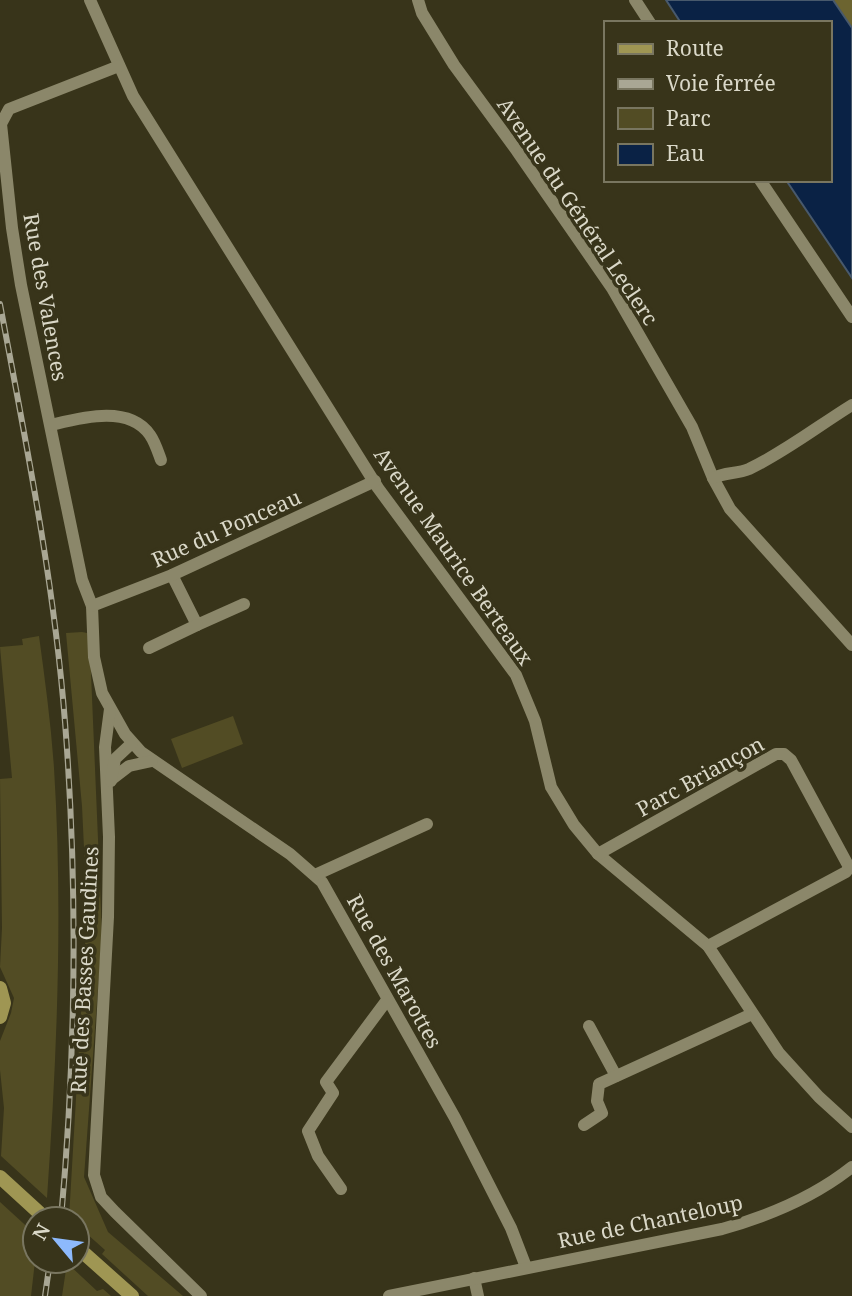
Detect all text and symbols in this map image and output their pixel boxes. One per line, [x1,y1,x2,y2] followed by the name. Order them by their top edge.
[604,21,831,182] legend
[666,34,724,62] text: Route
[666,69,776,97] text: Voie ferrée
[491,92,665,330] street label: Avenue du Général Leclerc
[666,104,711,132] text: Parc
[666,139,704,167] text: Eau
[17,211,75,383] street label: Rue des Valences
[368,442,540,671] street label: Avenue Maurice Berteaux
[147,483,305,573] street label: Rue du Ponceau
[631,729,769,823] street label: Parc Briançon
[64,846,104,1094] street label: Rue des Basses Gaudines
[341,889,449,1053] street label: Rue des Marottes
[555,1188,745,1254] street label: Rue de Chanteloup
[21,1205,91,1275] north arrow
[26,1219,56,1245] text: N

